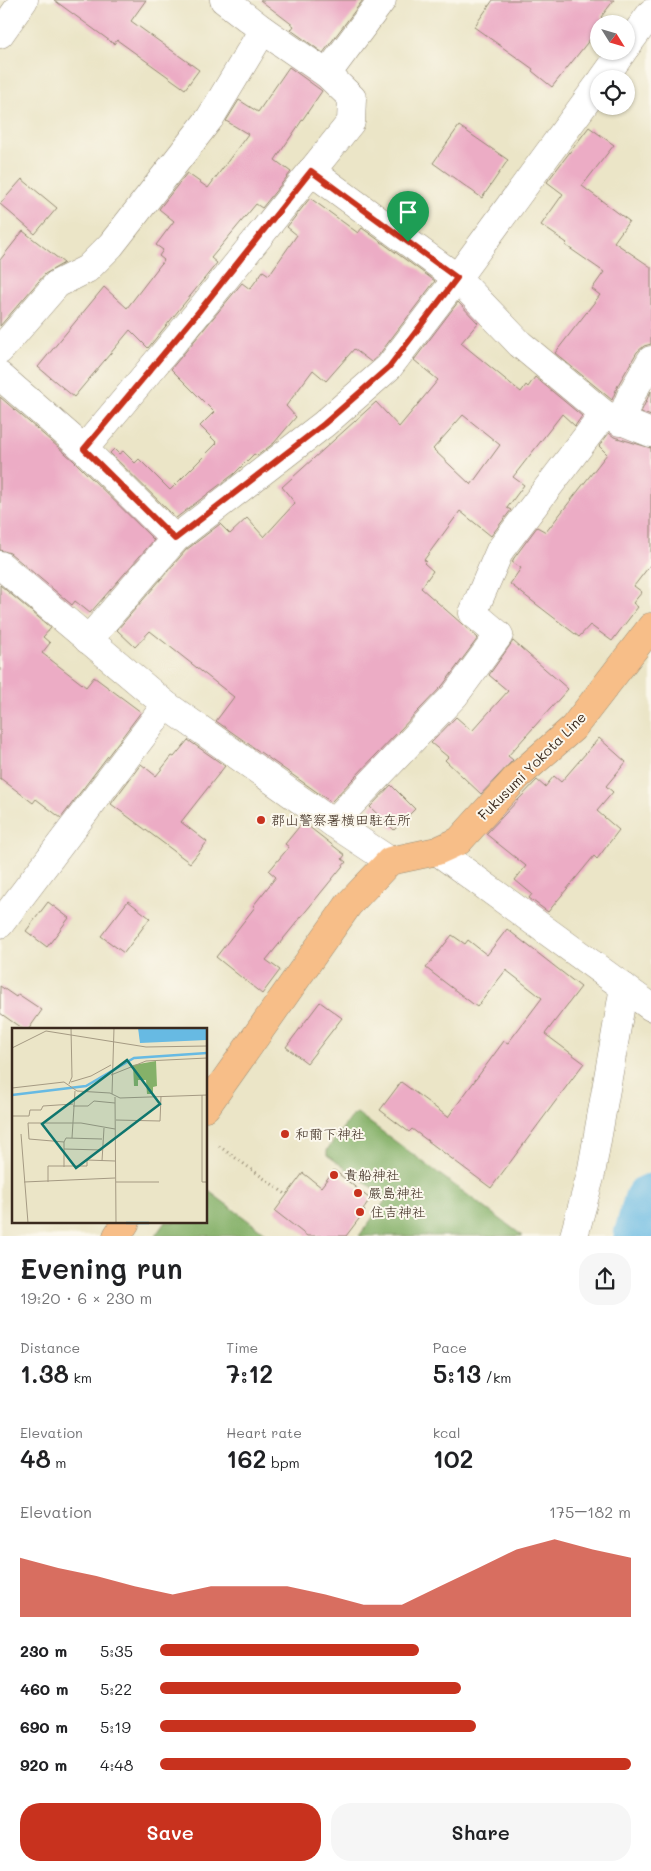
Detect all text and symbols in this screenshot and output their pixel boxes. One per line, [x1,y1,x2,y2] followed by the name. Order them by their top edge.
[590,15,635,60] north arrow
[590,15,635,115] map controls
[590,70,635,115] button: locate
[387,191,429,242] pin
[394,198,422,226] icon: arrive
[473,707,590,824] street label: Fukusumi Yokota Line
[271,810,411,829] place label: 郡山警察署横田駐在所
[255,814,267,826] marker: 郡山警察署横田駐在所
[12,1028,208,1224] inset map
[295,1124,365,1143] place label: 和爾下神社
[279,1128,291,1140] marker: 和爾下神社
[344,1165,400,1184] place label: 貴船神社
[328,1169,340,1181] marker: 貴船神社
[368,1183,424,1202] place label: 嚴島神社
[352,1187,364,1199] marker: 嚴島神社
[370,1202,426,1221] place label: 住吉神社
[354,1206,366,1218] marker: 住吉神社
[20,1250,183,1286] text: Evening run
[579,1253,631,1305] button: share
[20,1287,152,1308] text: 19:20 · 6 × 230 m
[20,1338,80,1357] text: Distance
[226,1338,258,1357] text: Time
[433,1338,467,1357] text: Pace
[20,1357,69,1389] text: 1.38
[226,1357,273,1389] text: 7:12
[433,1357,481,1389] text: 5:13
[69,1368,92,1387] text: km
[481,1368,512,1387] text: /km
[20,1423,83,1442] text: Elevation
[226,1423,302,1442] text: Heart rate
[433,1423,461,1442] text: kcal
[20,1442,51,1474] text: 48
[226,1442,267,1474] text: 162
[433,1442,474,1474] text: 102
[51,1453,66,1472] text: m
[267,1453,300,1472] text: bpm
[20,1501,92,1522] text: Elevation
[549,1501,631,1522] text: 175–182 m
[20,1640,67,1661] text: 230 m
[100,1640,133,1661] text: 5:35
[20,1678,69,1699] text: 460 m
[100,1678,132,1699] text: 5:22
[20,1716,68,1737] text: 690 m
[100,1716,131,1737] text: 5:19
[20,1754,67,1775] text: 920 m
[100,1754,133,1775] text: 4:48
[20,1803,321,1861] button: Save
[331,1803,631,1861] button: Share

